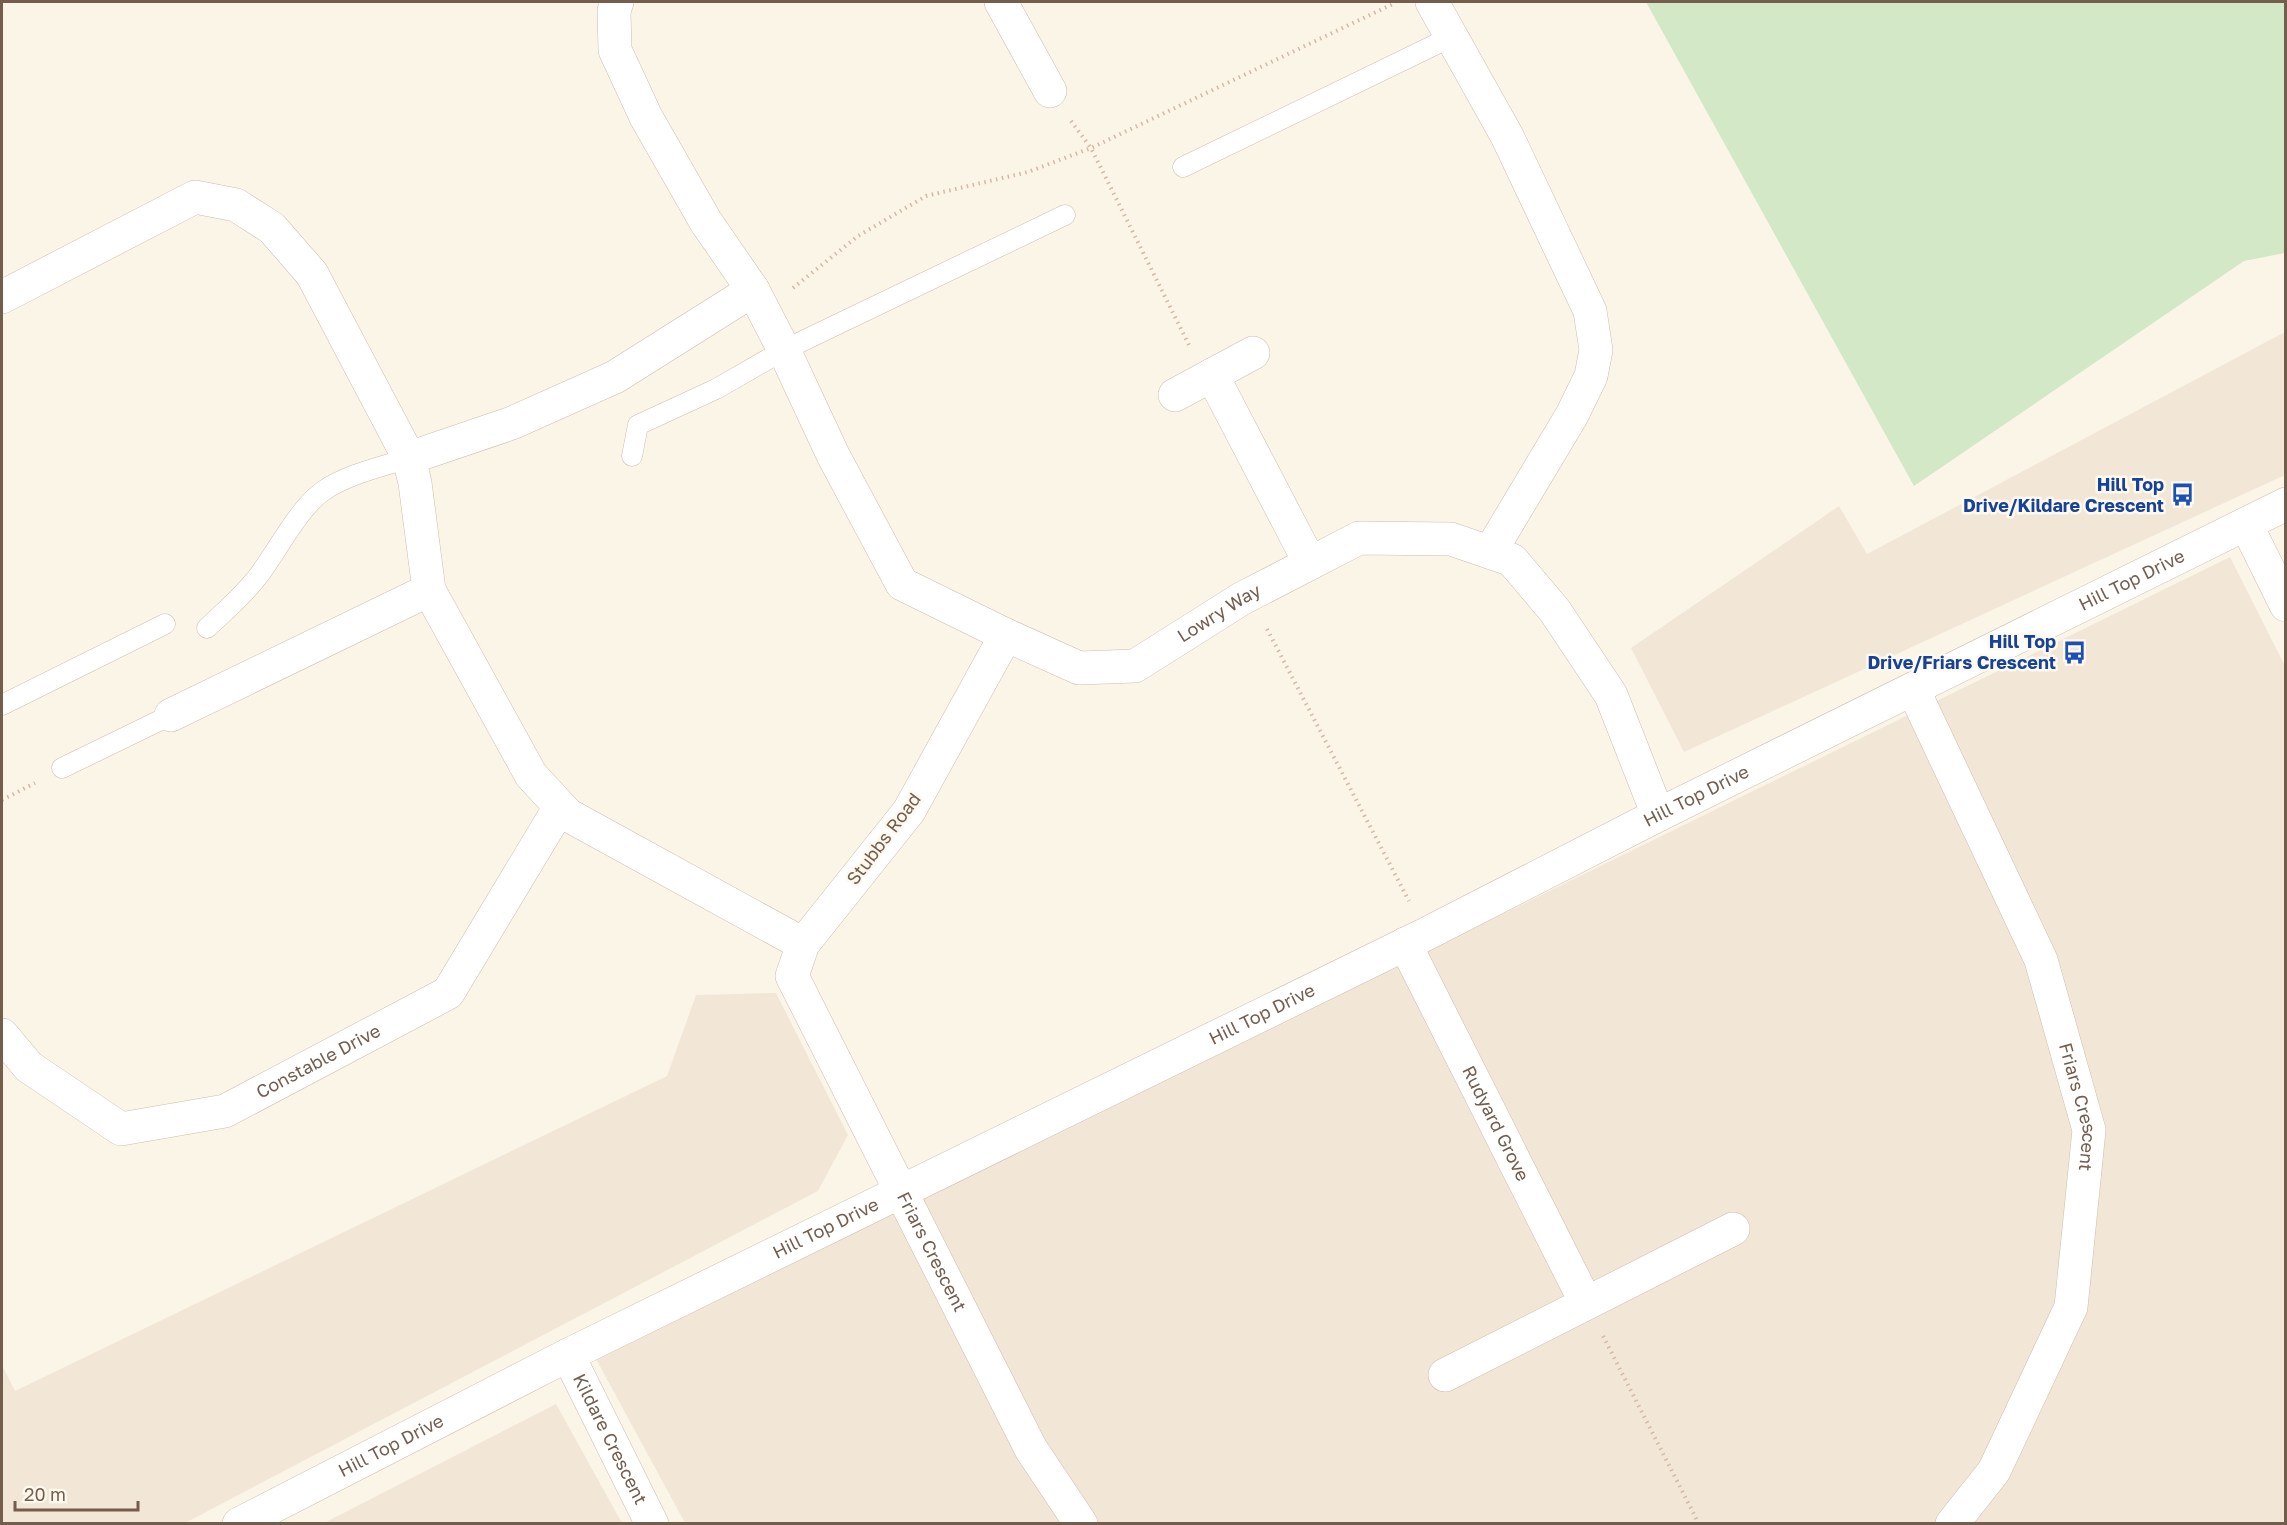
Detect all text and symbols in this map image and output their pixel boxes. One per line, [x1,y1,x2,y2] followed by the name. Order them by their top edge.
[1963,473,2164,516] place label: Hill Top Drive/Kildare Crescent
[2169,482,2195,508] bus stop icon: Hill Top Drive/Kildare Crescent
[2075,544,2188,615] street label: Hill Top Drive
[1173,579,1264,646] street label: Lowry Way
[1867,630,2056,673] place label: Hill Top Drive/Friars Crescent
[2061,639,2087,665] bus stop icon: Hill Top Drive/Friars Crescent
[1639,760,1752,831] street label: Hill Top Drive
[841,788,925,889] street label: Stubbs Road
[1205,978,1318,1049] street label: Hill Top Drive
[252,1019,384,1103] street label: Constable Drive
[2055,1040,2101,1172] street label: Friars Crescent
[1458,1062,1535,1184] street label: Rudyard Grove
[893,1188,972,1315] street label: Friars Crescent
[769,1192,882,1263] street label: Hill Top Drive
[569,1370,652,1508] street label: Kildare Crescent
[334,1409,447,1481] street label: Hill Top Drive
[15,1474,138,1512] scale bar
[24,1483,66,1505] text: 20 m

